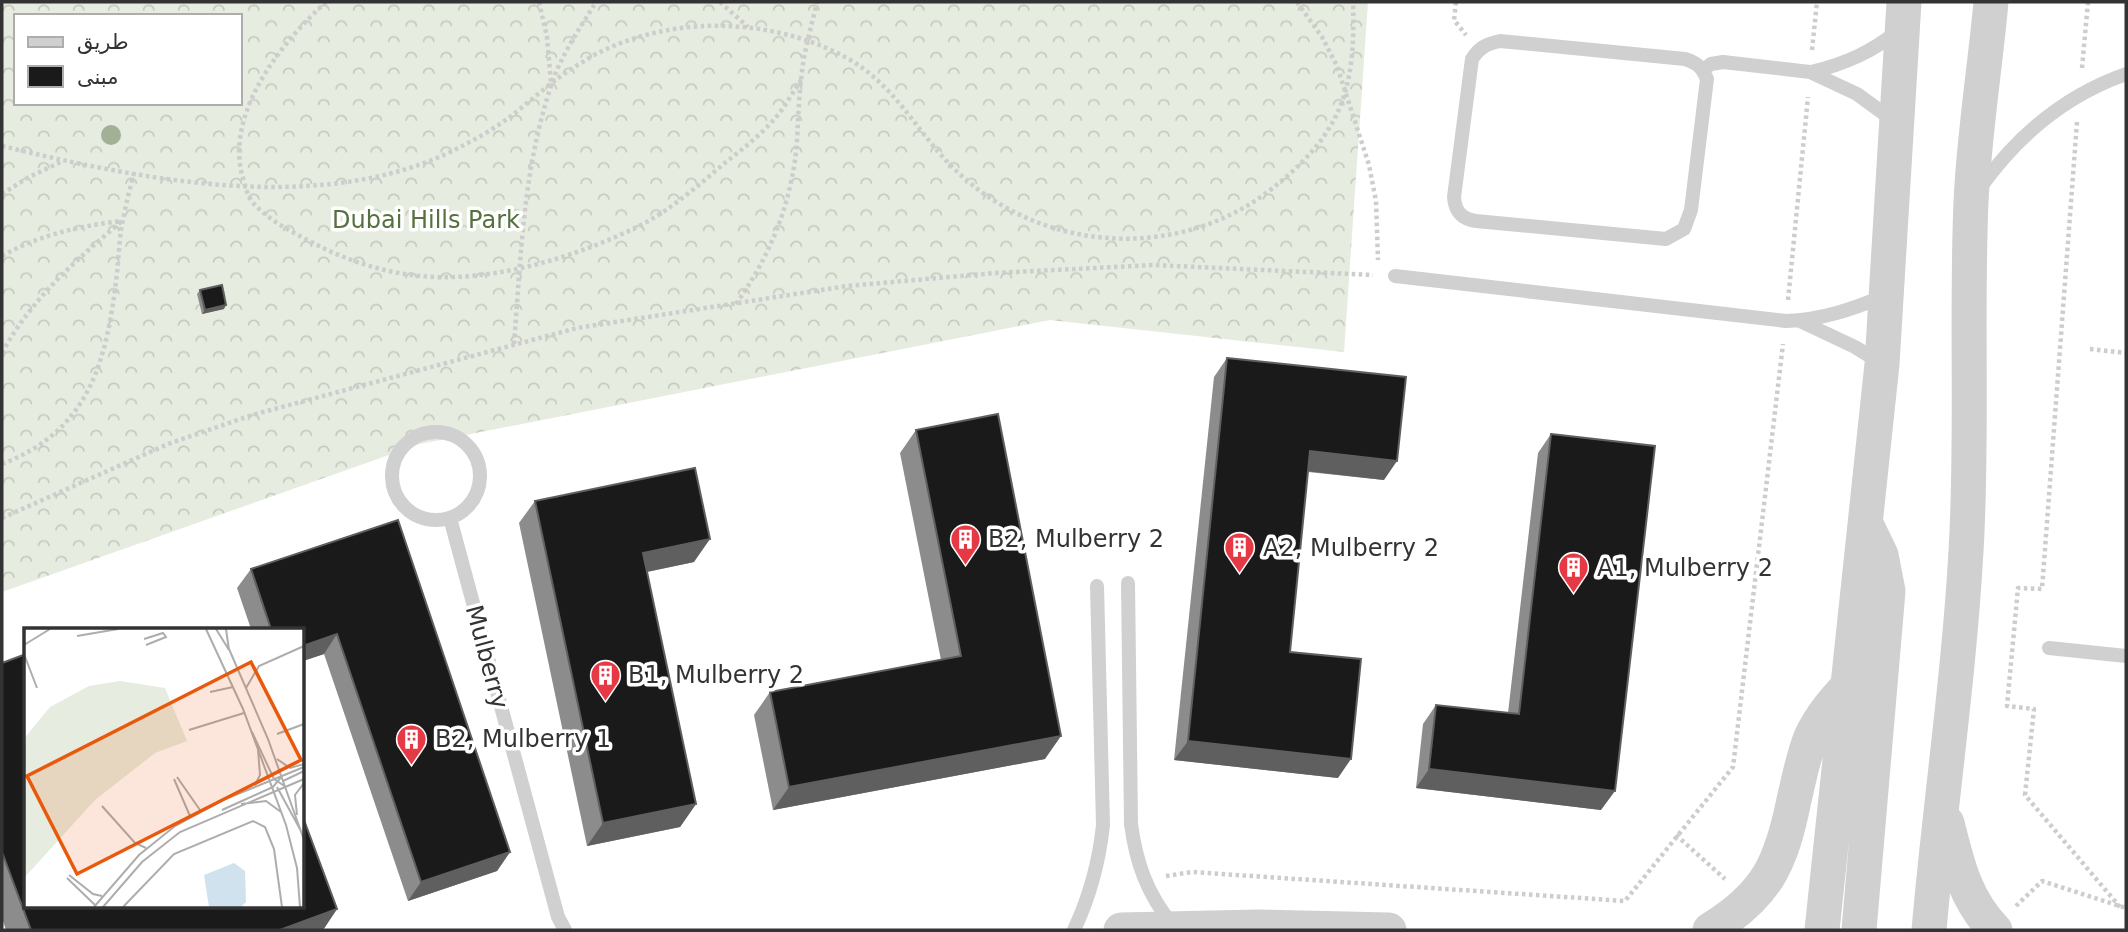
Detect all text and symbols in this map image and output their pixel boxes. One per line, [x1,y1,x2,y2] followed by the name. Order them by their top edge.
[14,14,242,105] legend
[77,30,129,54] text: طريق
[77,65,118,89] text: مبنى
[332,206,520,234] park label: Dubai Hills Park
[948,522,982,566] building icon: B2, Mulberry 2
[988,525,1164,553] place label: B2, Mulberry 2
[1223,531,1257,575] building icon: A2, Mulberry 2
[1263,534,1439,562] place label: A2, Mulberry 2
[1557,551,1591,595] building icon: A1, Mulberry 2
[1597,554,1773,582] place label: A1, Mulberry 2
[460,602,514,712] street label: Mulberry
[24,628,304,908] inset map
[588,658,622,702] building icon: B1, Mulberry 2
[628,661,804,689] place label: B1, Mulberry 2
[395,722,429,766] building icon: B2, Mulberry 1
[435,725,611,753] place label: B2, Mulberry 1

